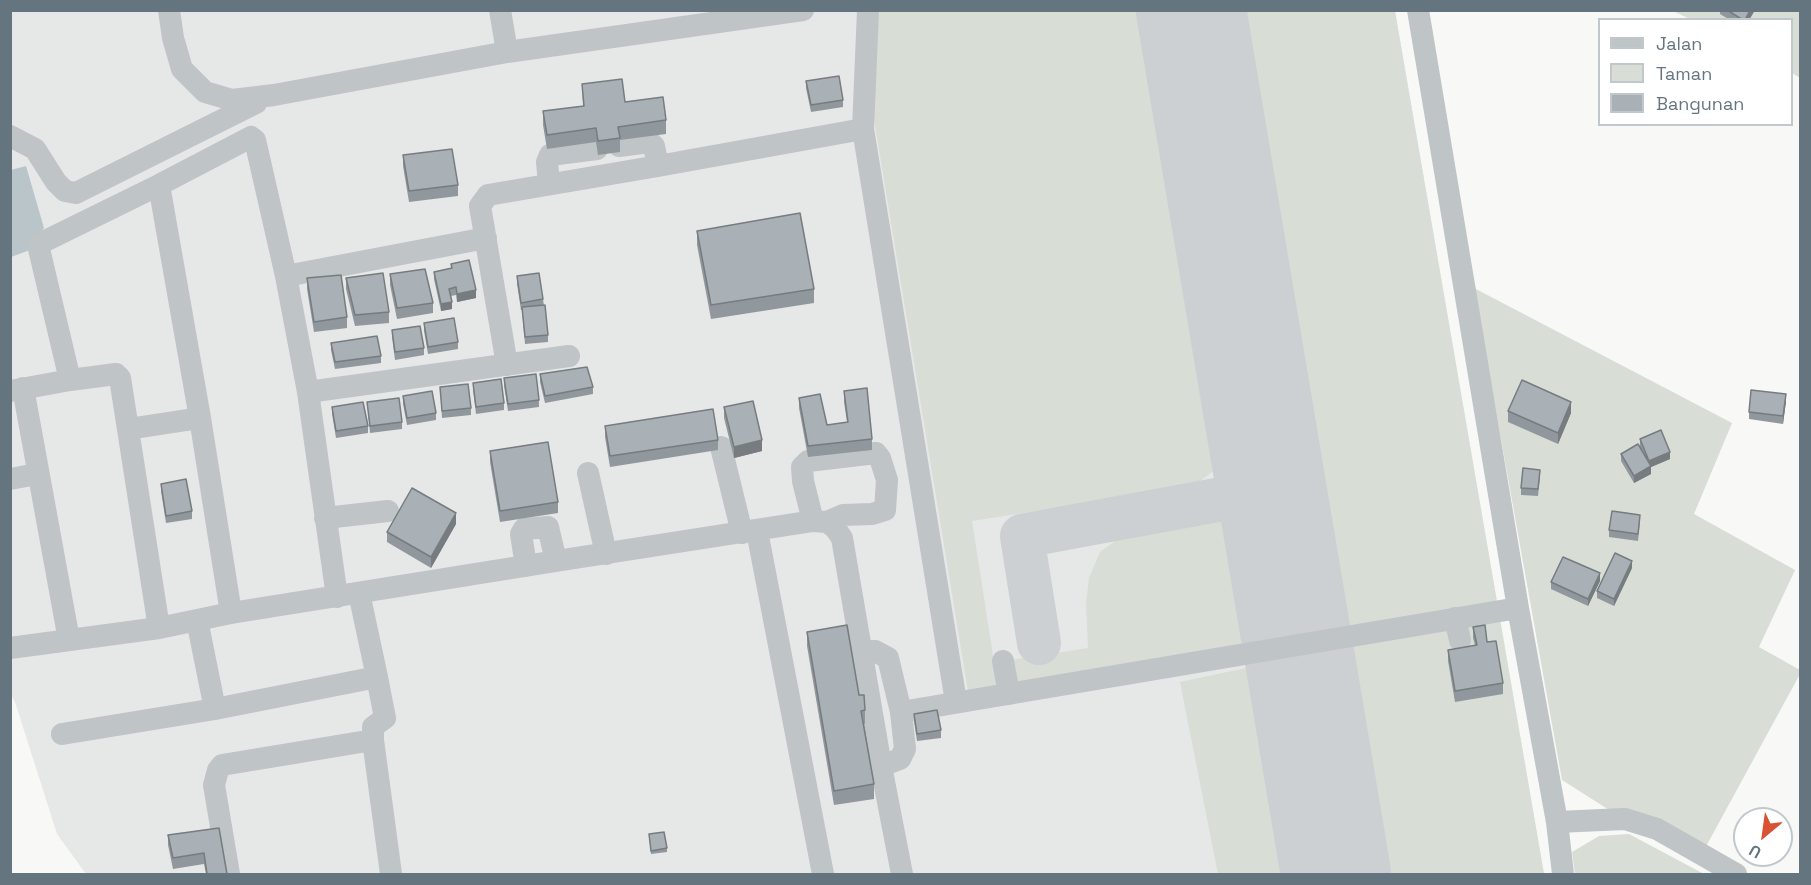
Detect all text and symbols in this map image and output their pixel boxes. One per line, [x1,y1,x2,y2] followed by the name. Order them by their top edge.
[1598,18,1793,126] legend
[1656,32,1702,55] text: Jalan
[1656,62,1712,85] text: Taman
[1656,92,1744,115] text: Bangunan
[1733,807,1793,867] north arrow
[1745,840,1765,863] text: U

